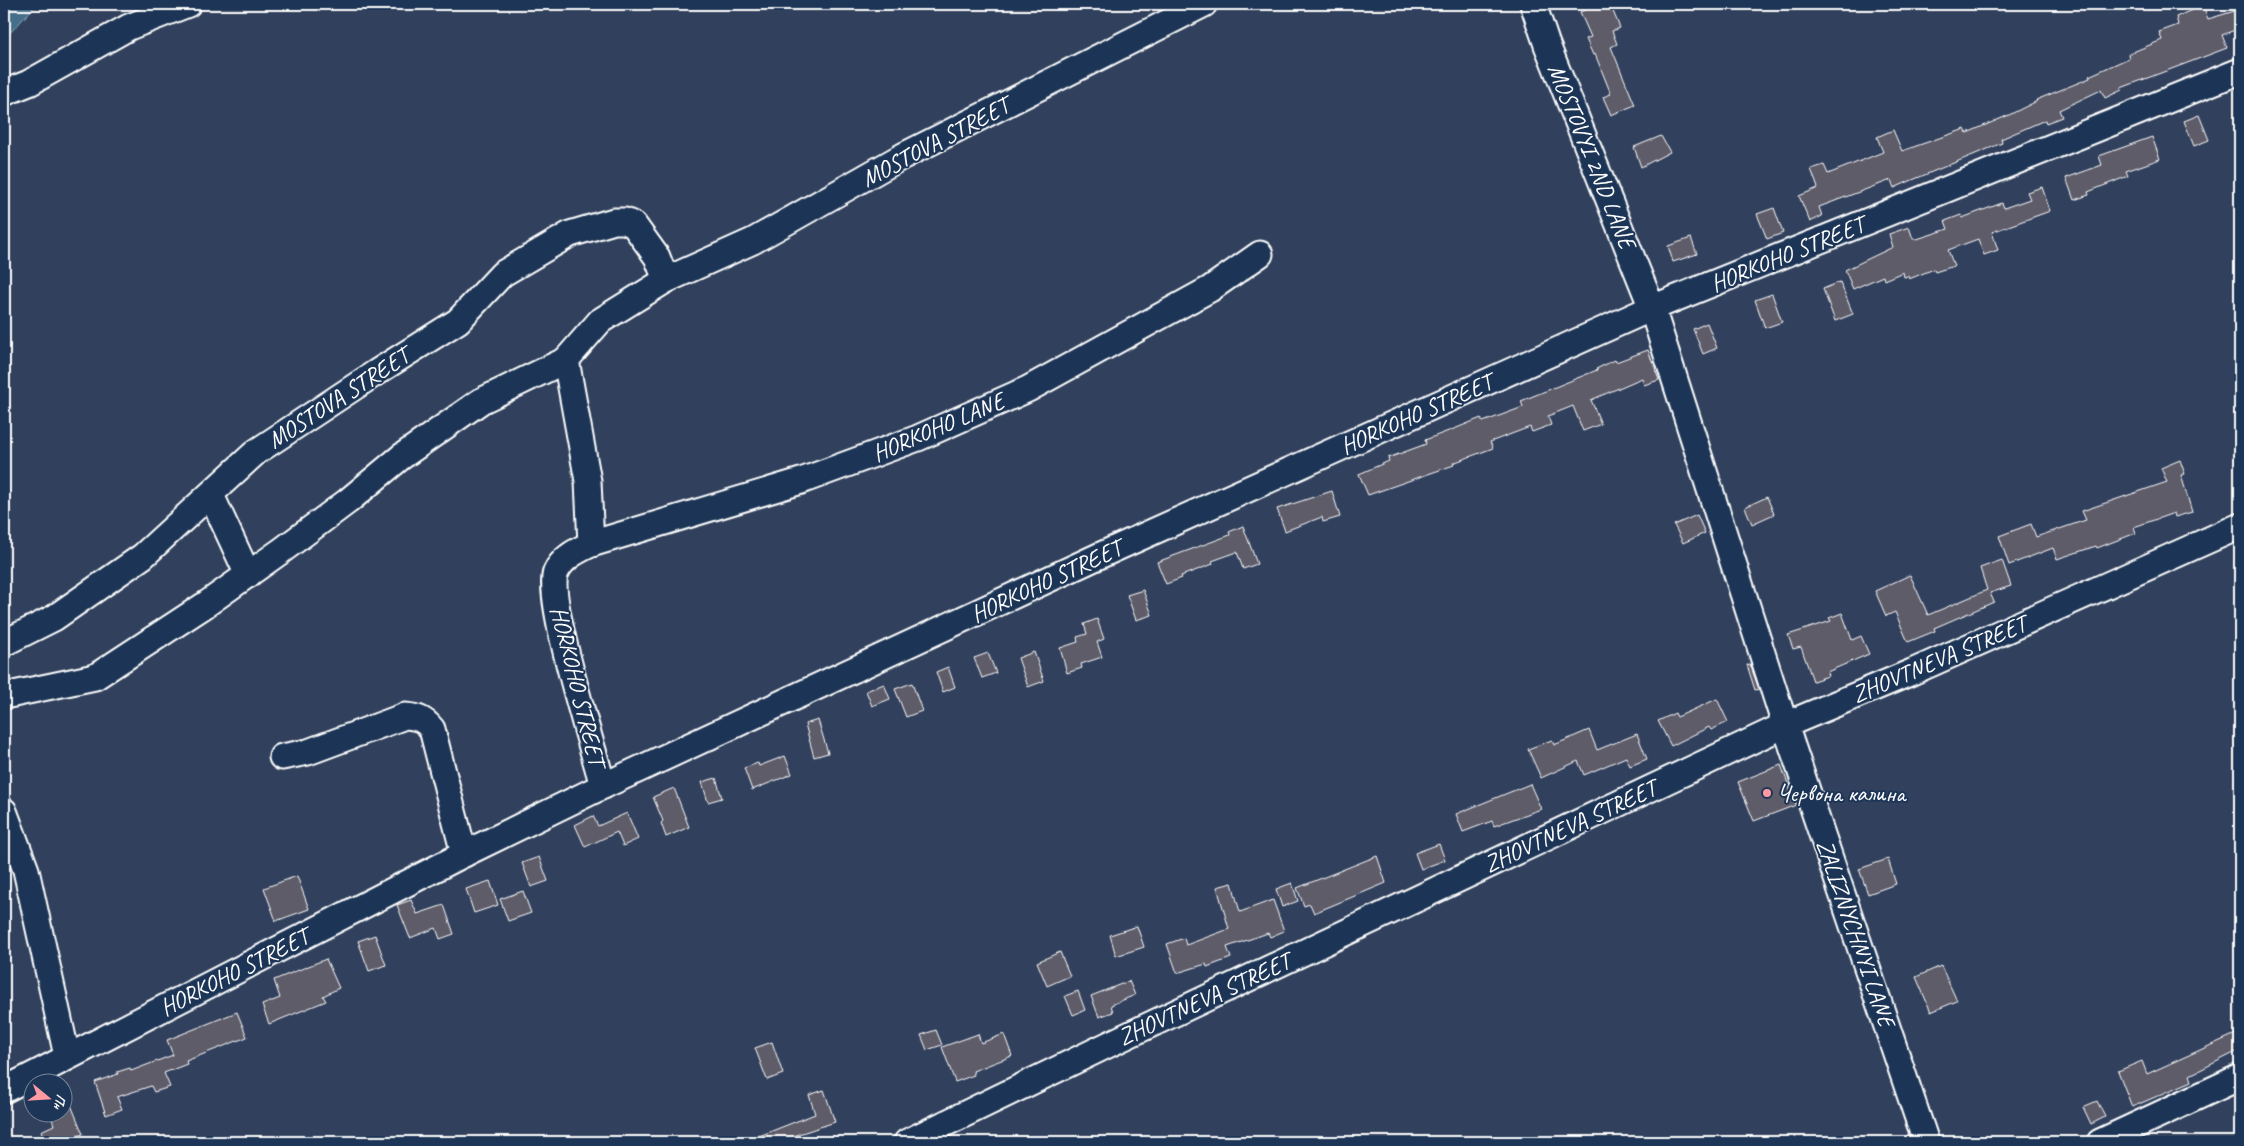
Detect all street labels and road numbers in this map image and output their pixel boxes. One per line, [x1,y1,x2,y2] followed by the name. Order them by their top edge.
[1541,59,1644,255] street label: MOSTOVYI 2ND LANE
[856,88,1019,193] street label: MOSTOVA STREET
[1706,207,1874,298] street label: HORKOHO STREET
[262,338,419,455] street label: MOSTOVA STREET
[1335,365,1502,461] street label: HORKOHO STREET
[868,385,1011,468] street label: HORKOHO LANE
[966,530,1132,629] street label: HORKOHO STREET
[544,603,614,775] street label: HORKOHO STREET
[1847,607,2036,709] street label: ZHOVTNEVA STREET
[1479,771,1666,879] street label: ZHOVTNEVA STREET
[1810,835,1903,1033] street label: ZALIZNYCHNYI LANE
[155,919,319,1022] street label: HORKOHO STREET
[1113,944,1300,1052] street label: ZHOVTNEVA STREET

